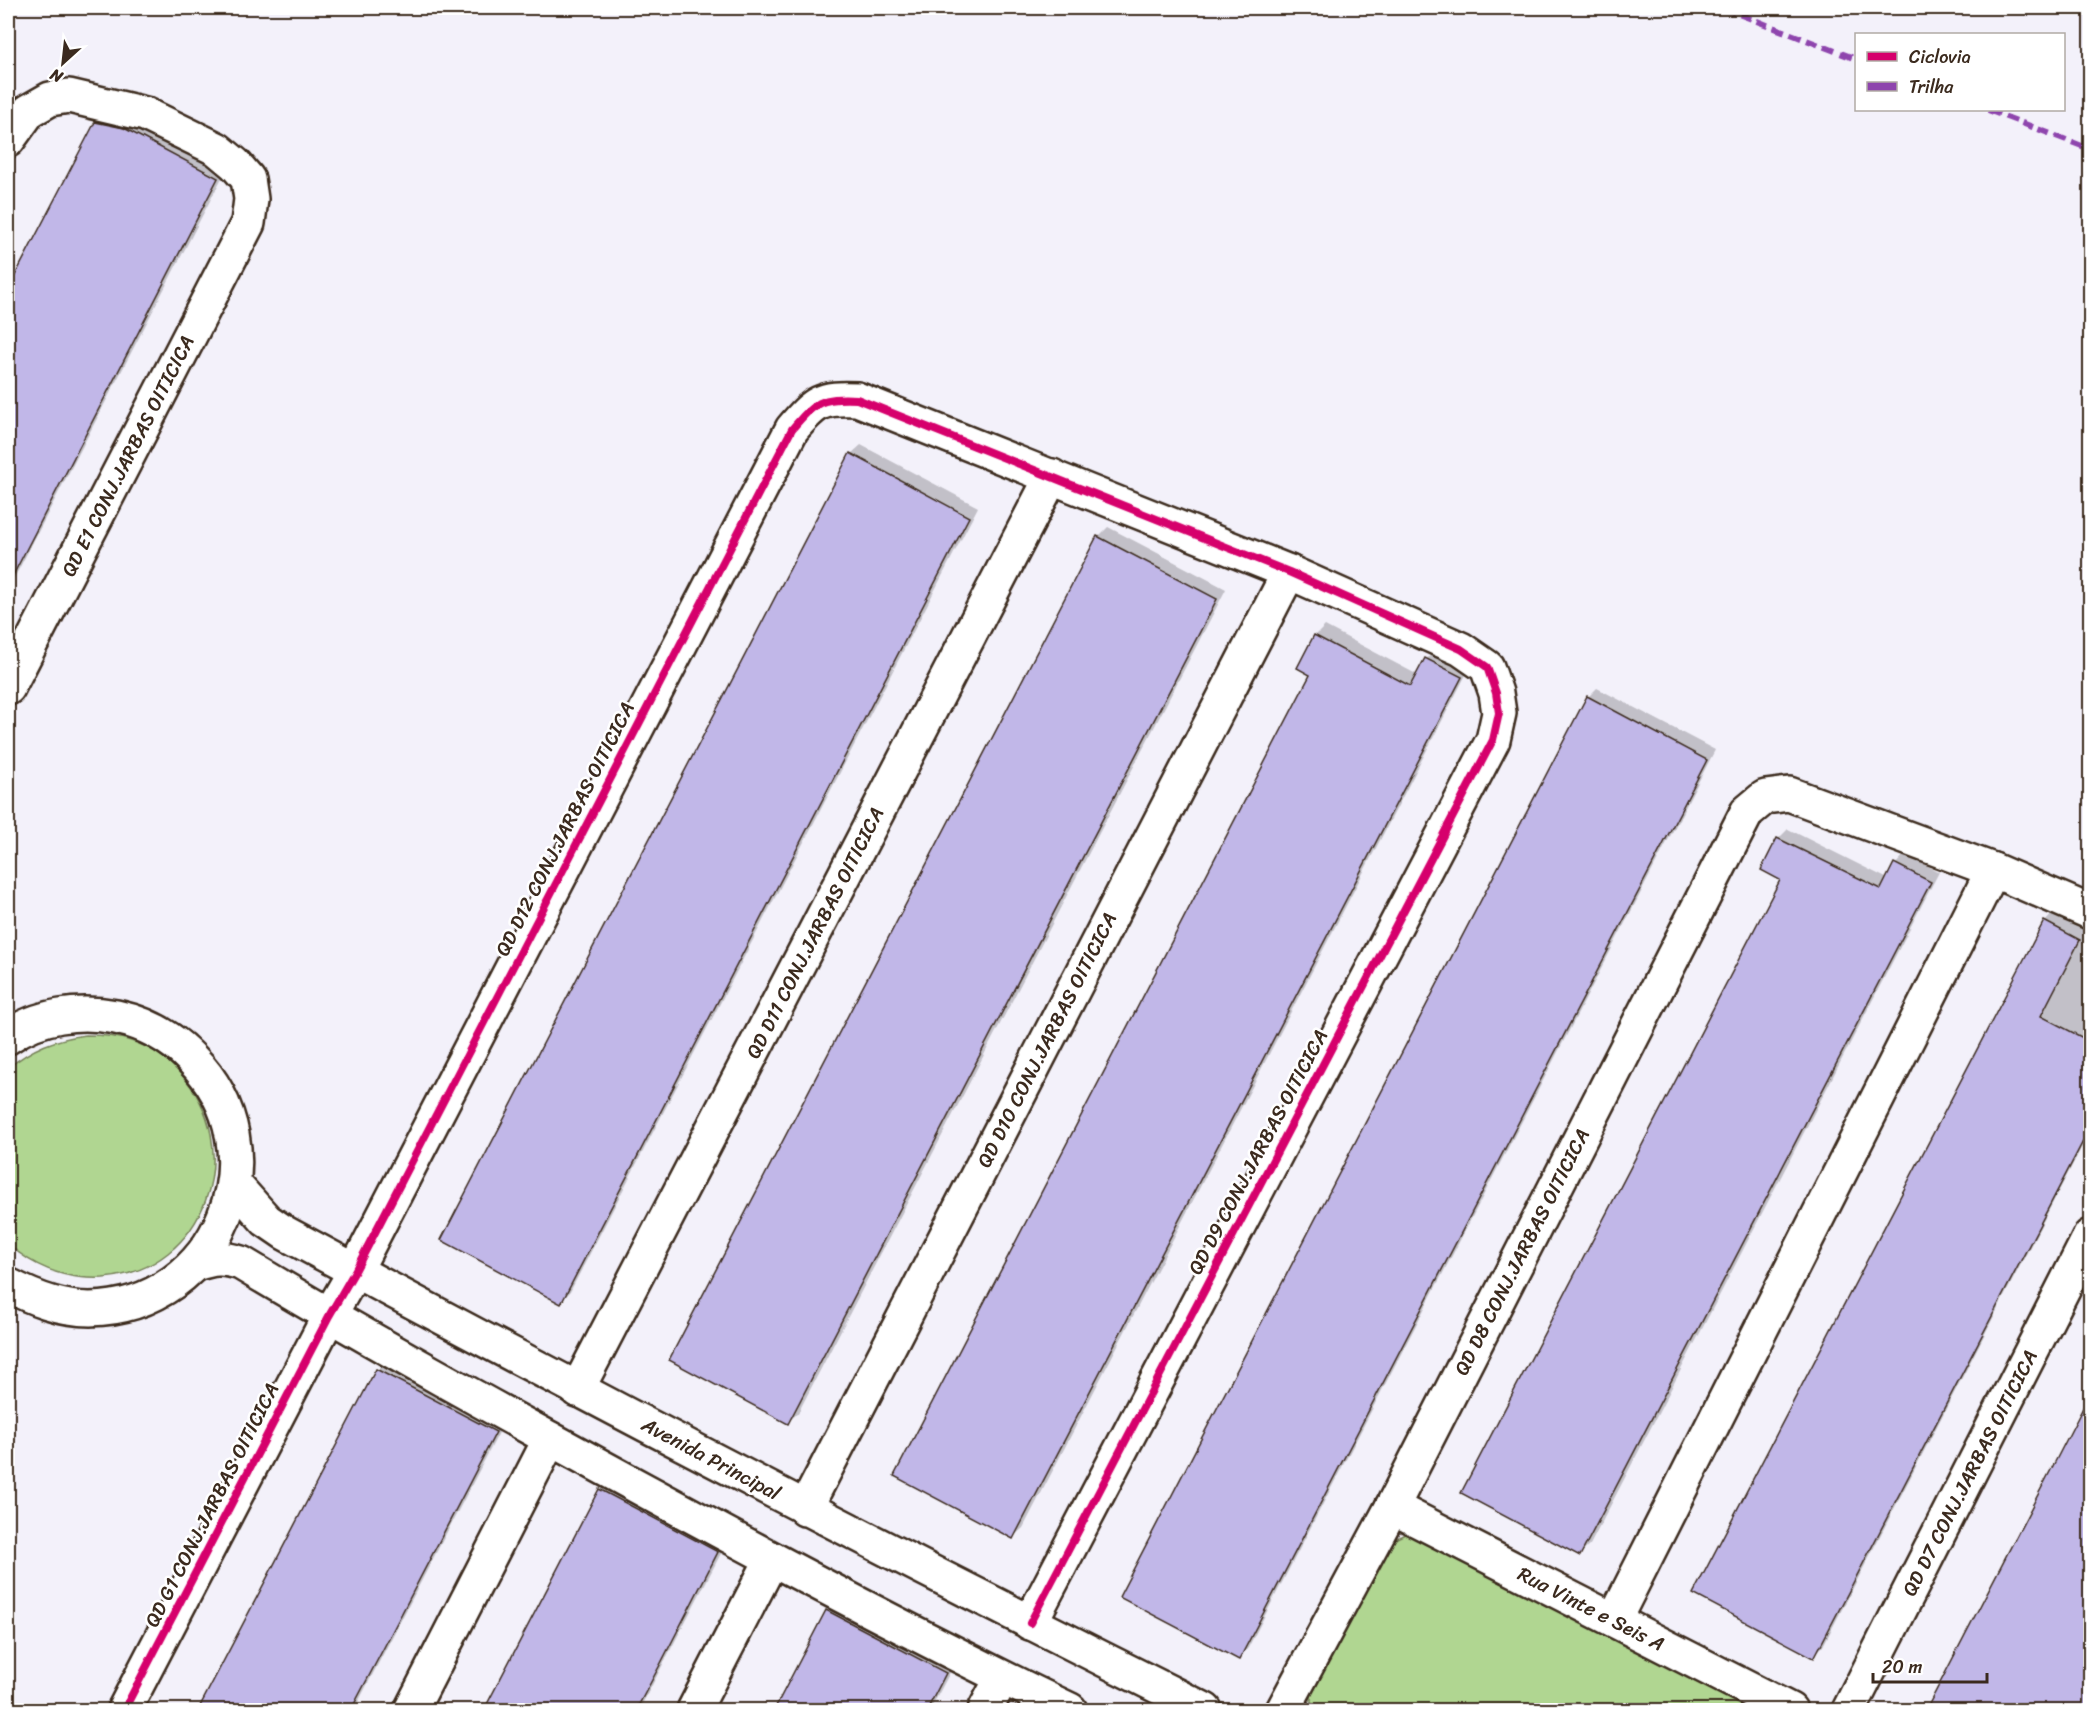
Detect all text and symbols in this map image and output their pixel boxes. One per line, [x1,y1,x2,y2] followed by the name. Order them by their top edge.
[33,33,93,93] north arrow
[1855,33,2065,111] legend
[1909,41,1971,73] text: Ciclovia
[44,60,69,92] text: N
[1909,71,1954,103] text: Trilha
[52,329,204,583] street label: QD E1 CONJ.JARBAS OITICICA
[485,696,645,962] street label: QD D12 CONJ.JARBAS OITICICA
[736,801,894,1065] street label: QD D11 CONJ.JARBAS OITICICA
[967,906,1127,1174] street label: QD D10 CONJ.JARBAS OITICICA
[1178,1023,1338,1281] street label: QD D9 CONJ.JARBAS OITICICA
[1444,1122,1600,1382] street label: QD D8 CONJ.JARBAS OITICICA
[1892,1343,2048,1603] street label: QD D7 CONJ.JARBAS OITICICA
[135,1376,289,1634] street label: QD G1 CONJ.JARBAS OITICICA
[634,1407,788,1511] street label: Avenida Principal
[1511,1557,1671,1661] street label: Rua Vinte e Seis A
[1873,1646,1987,1684] scale bar
[1882,1651,1922,1683] text: 20 m

